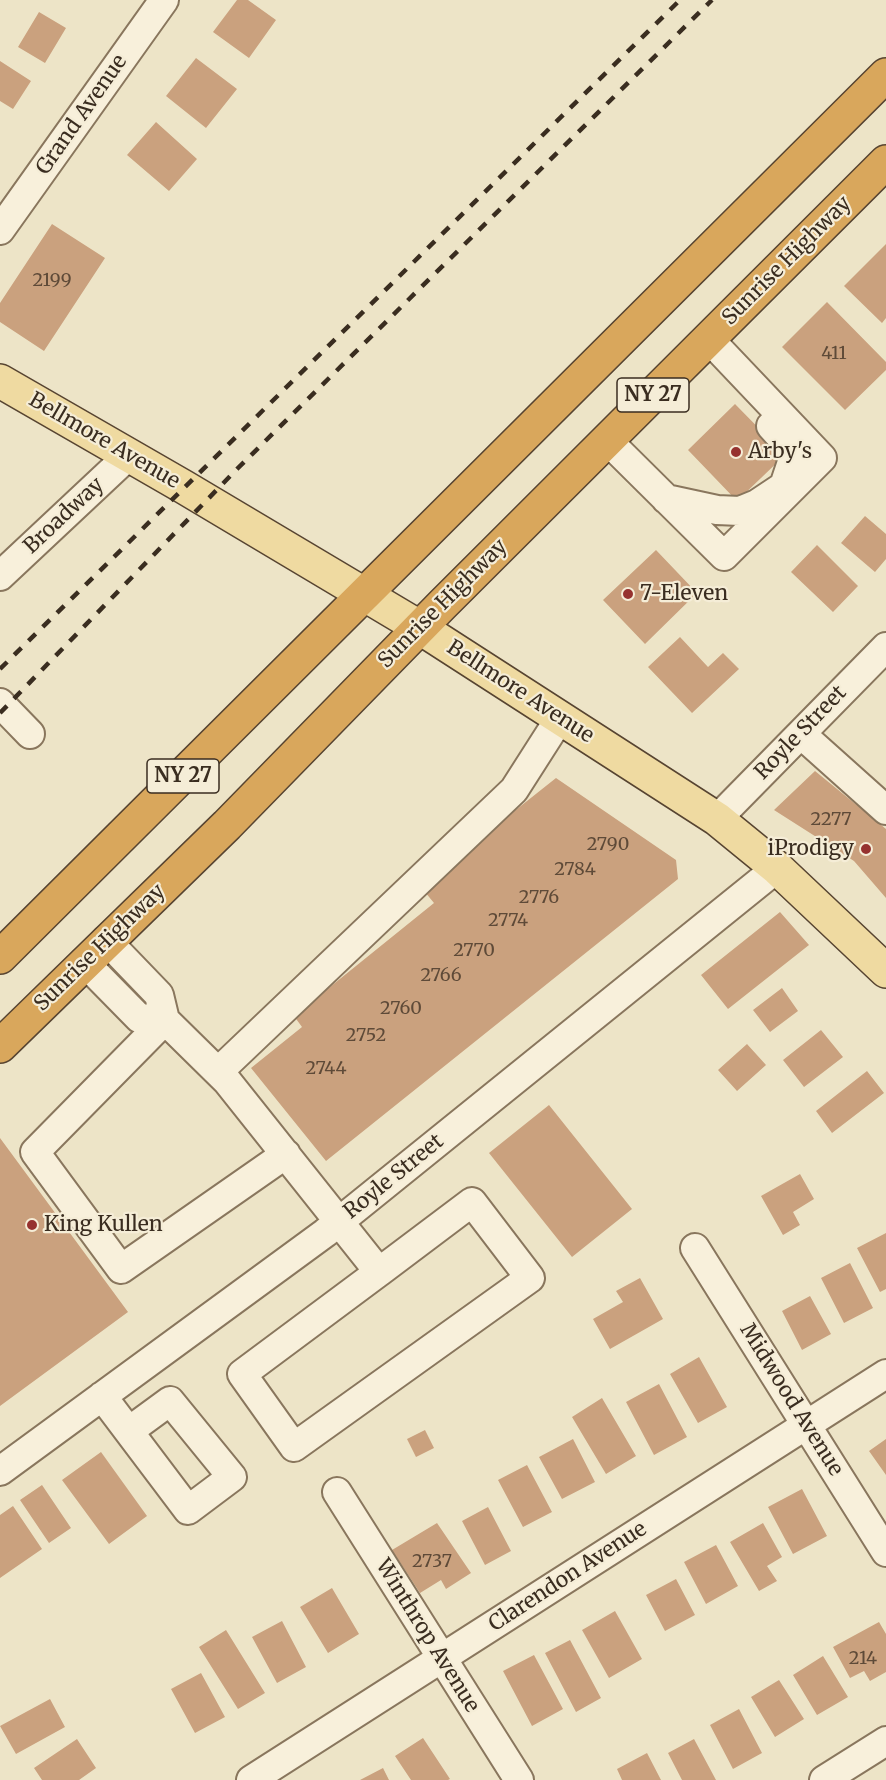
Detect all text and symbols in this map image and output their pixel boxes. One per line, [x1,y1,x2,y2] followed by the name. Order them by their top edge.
[31,50,133,180] street label: Grand Avenue
[717,191,857,331] street label: Sunrise Highway
[32,270,72,292] house number: 2199
[821,343,847,365] house number: 411
[617,378,689,412] road number: NY 27
[24,388,184,494] street label: Bellmore Avenue
[748,439,812,465] place label: Arby's
[729,445,743,459] marker: Arby's
[19,473,109,559] street label: Broadway
[373,534,513,674] street label: Sunrise Highway
[640,581,728,607] place label: 7-Eleven
[621,587,635,601] marker: 7-Eleven
[442,635,598,749] street label: Bellmore Avenue
[750,681,852,785] street label: Royle Street
[147,759,219,793] road number: NY 27
[811,809,851,831] house number: 2277
[587,834,629,856] house number: 2790
[768,836,854,862] place label: iProdigy
[859,842,873,856] marker: iProdigy
[554,859,596,881] house number: 2784
[29,879,171,1017] street label: Sunrise Highway
[519,887,559,909] house number: 2776
[488,910,528,932] house number: 2774
[453,940,495,962] house number: 2770
[420,965,462,987] house number: 2766
[380,998,422,1020] house number: 2760
[346,1025,386,1047] house number: 2752
[306,1058,346,1080] house number: 2744
[339,1129,449,1225] street label: Royle Street
[44,1212,163,1238] place label: King Kullen
[25,1218,39,1232] marker: King Kullen
[734,1319,848,1481] street label: Midwood Avenue
[484,1517,652,1637] street label: Clarendon Avenue
[412,1551,452,1573] house number: 2737
[370,1555,484,1717] street label: Winthrop Avenue
[849,1648,877,1670] house number: 214

